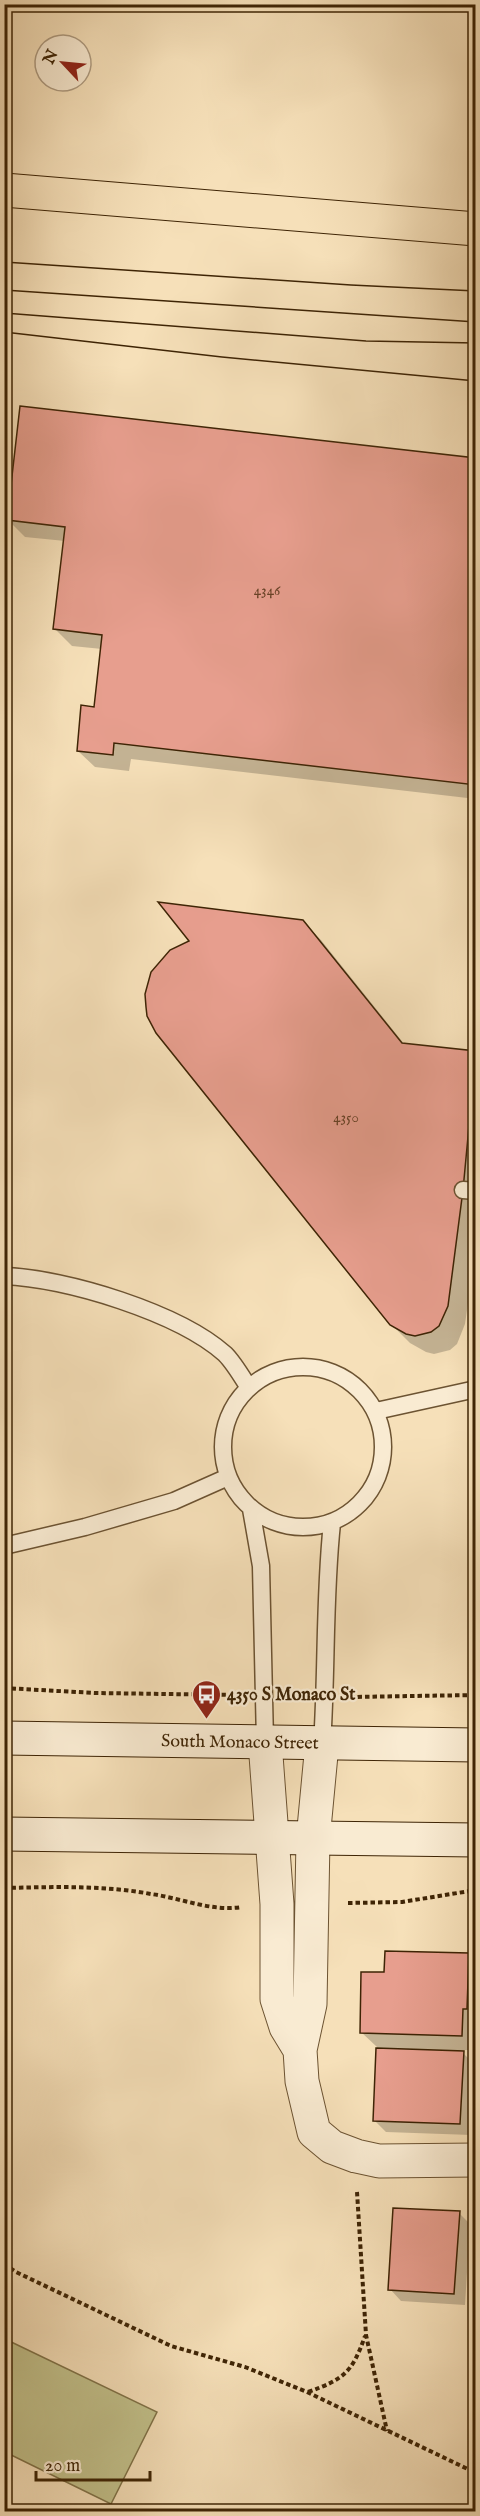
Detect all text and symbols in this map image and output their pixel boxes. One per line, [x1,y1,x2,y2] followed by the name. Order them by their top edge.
[33,33,93,93] north arrow
[39,47,63,69] text: N
[254,581,281,600] house number: 4346
[333,1108,359,1127] house number: 4350
[190,1678,222,1720] bus stop icon: 4350 S Monaco St
[227,1684,356,1707] place label: 4350 S Monaco St
[161,1730,319,1756] street label: South Monaco Street
[36,2444,150,2482] scale bar
[45,2455,80,2478] text: 20 m

